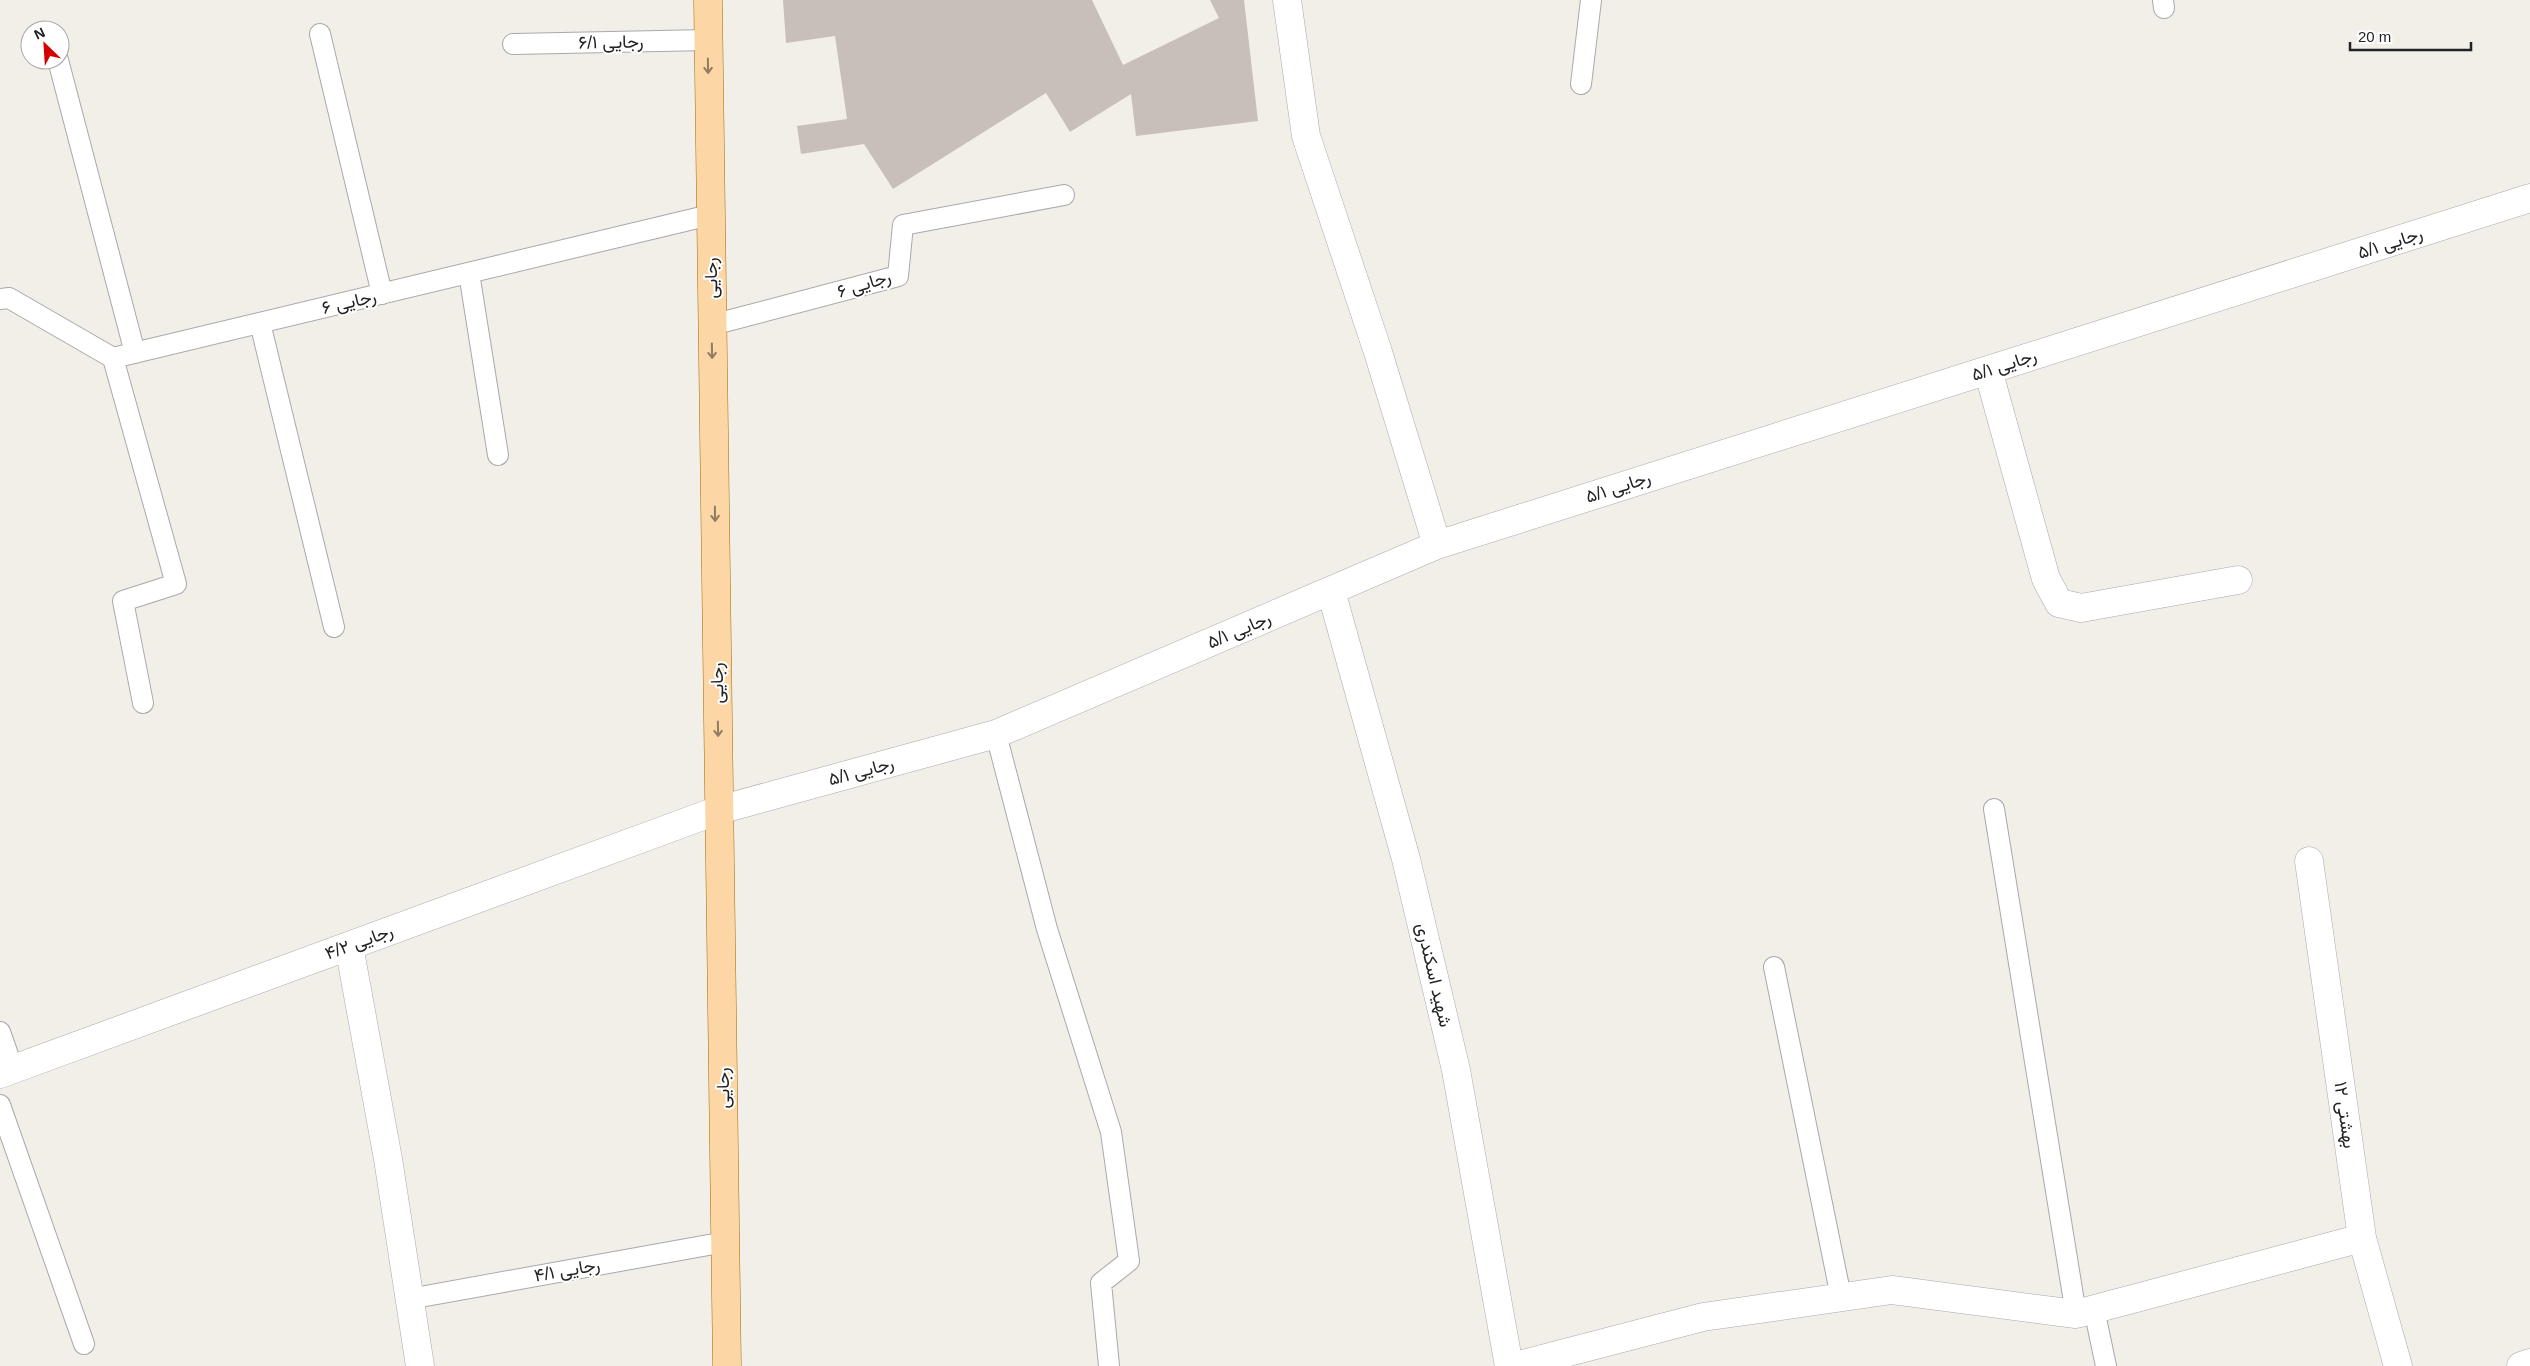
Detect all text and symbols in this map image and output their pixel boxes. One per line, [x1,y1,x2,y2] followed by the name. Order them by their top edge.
[20,20,70,70] north arrow
[2350,20,2471,52] scale bar
[32,24,47,43] text: N
[2358,28,2391,45] text: 20 m
[578,31,644,54] street label: رجایی ۶/۱
[704,58,713,74] one-way arrow
[2355,223,2425,264] street label: رجایی ۵/۱
[701,257,722,299] street label: رجایی
[835,266,894,303] street label: رجایی ۶
[320,286,378,319] street label: رجایی ۶
[707,342,717,359] one-way arrow
[1969,345,2039,386] street label: رجایی ۵/۱
[1583,467,1653,508] street label: رجایی ۵/۱
[710,505,720,521] one-way arrow
[1204,608,1274,653] street label: رجایی ۵/۱
[707,662,728,704] street label: رجایی
[713,720,723,736] one-way arrow
[826,753,896,790] street label: رجایی ۵/۱
[322,920,396,964] street label: رجایی ۴/۲
[1411,921,1456,1029] street label: شهید اسکندری
[713,1067,734,1109] street label: رجایی
[2329,1080,2360,1150] street label: بهشتی ۱۲
[532,1254,602,1287] street label: رجایی ۴/۱

